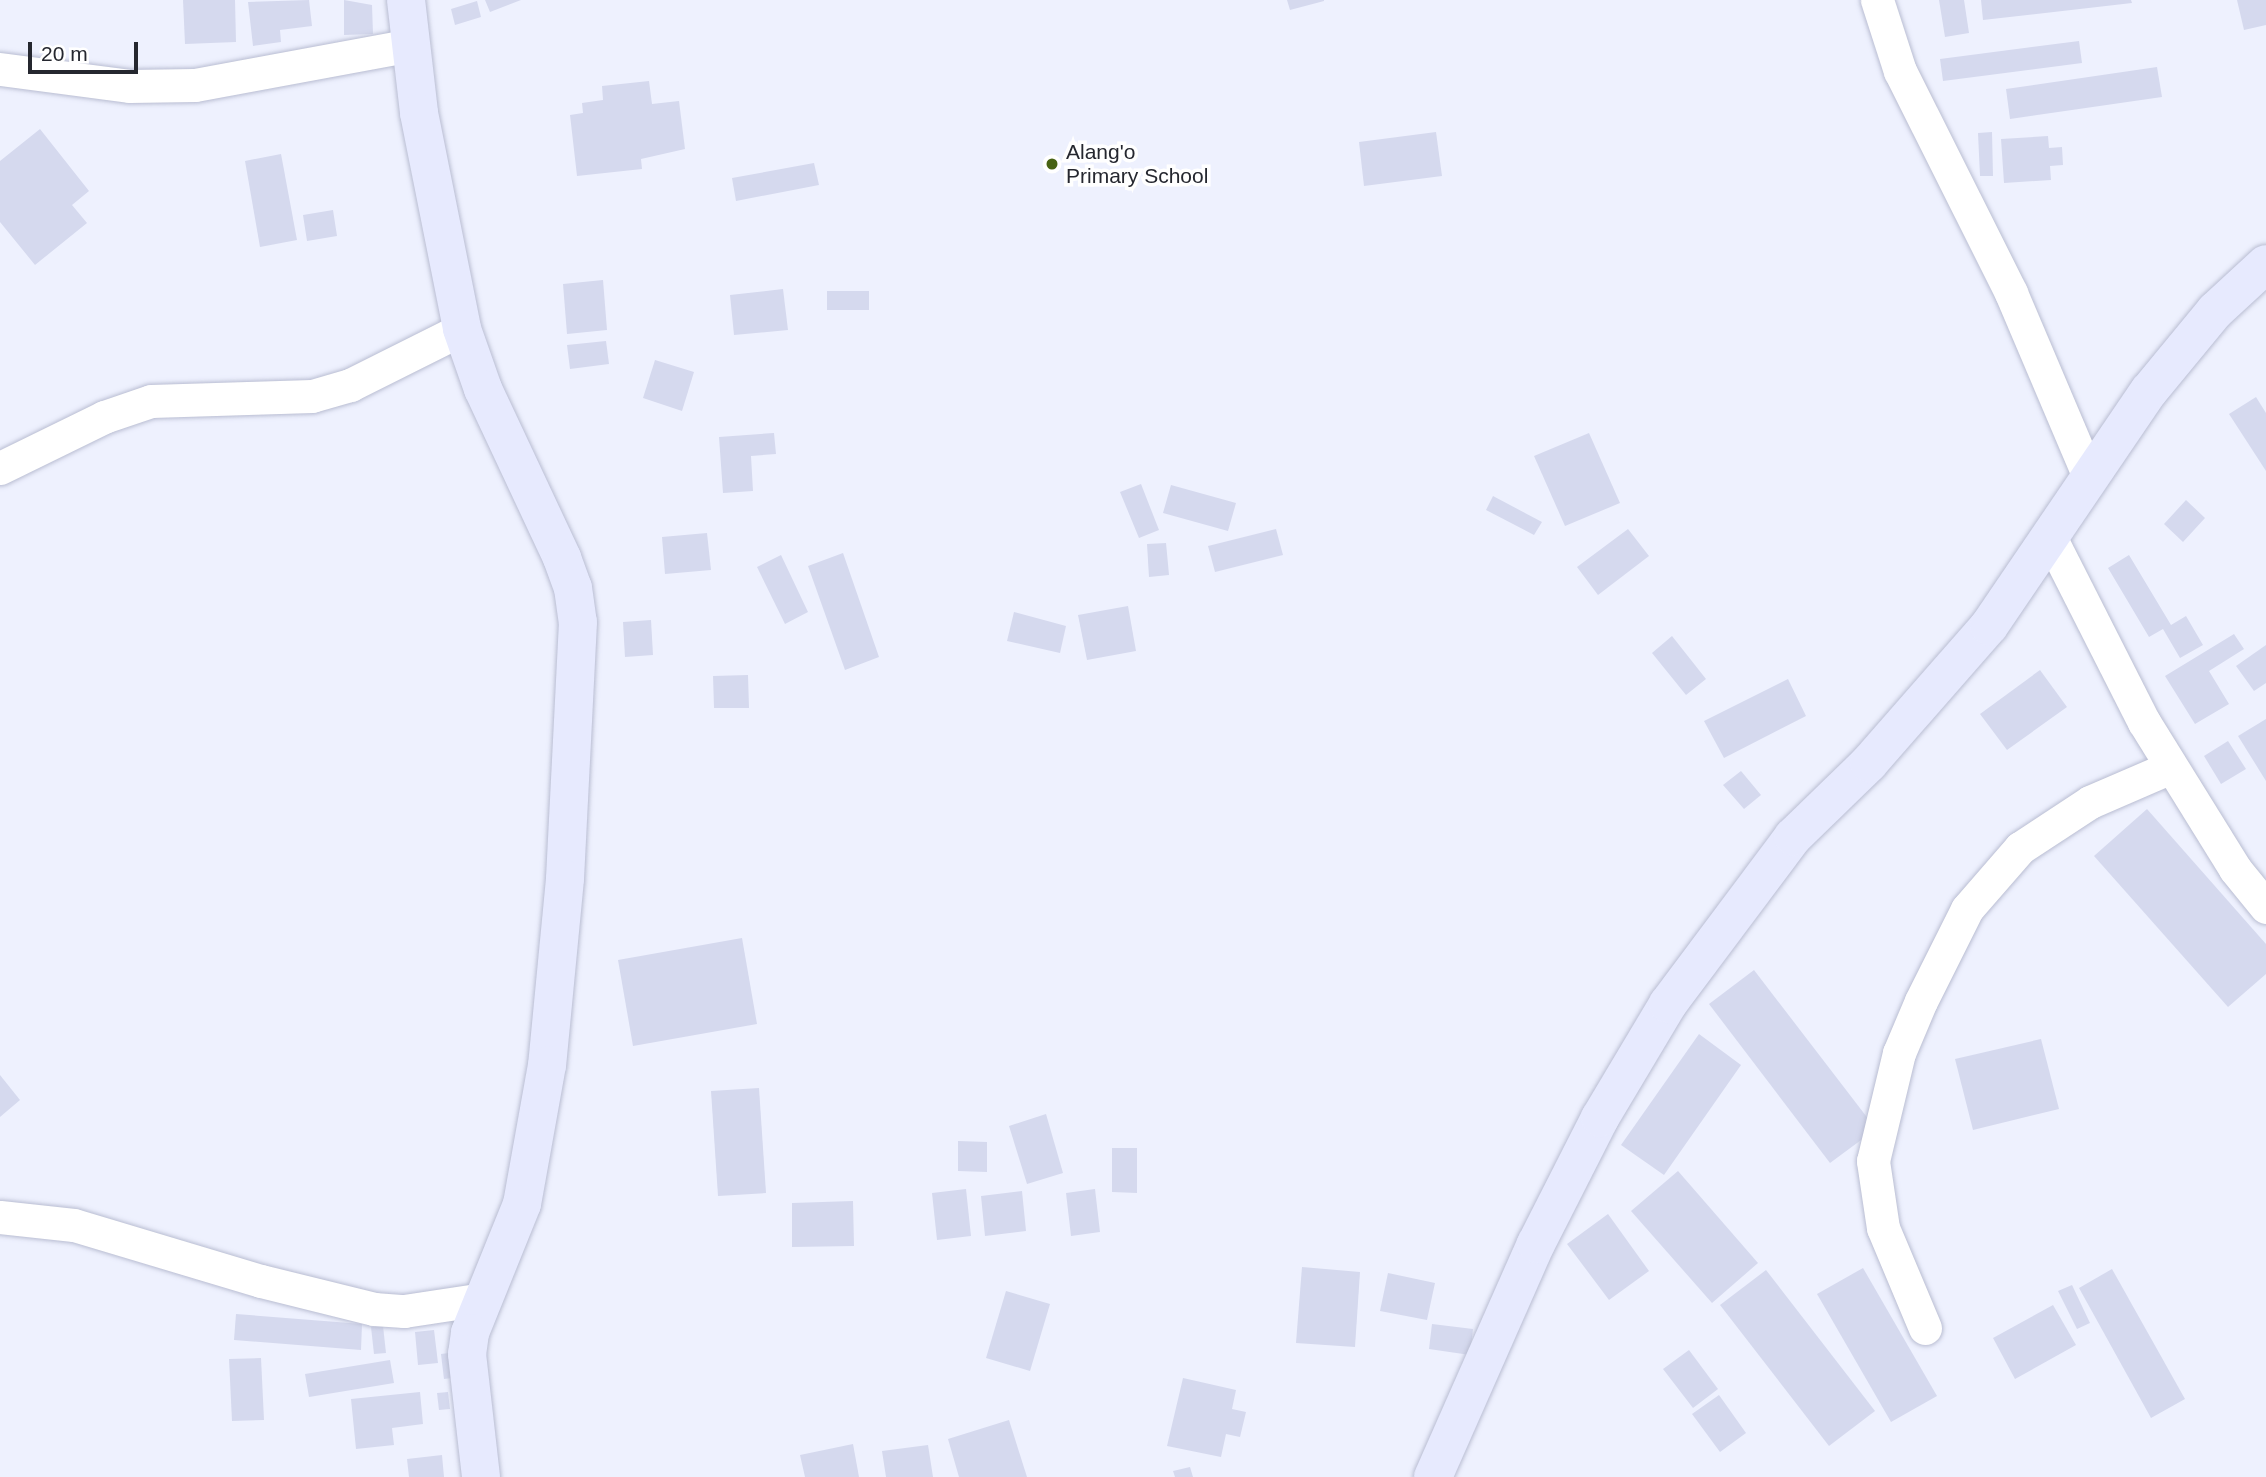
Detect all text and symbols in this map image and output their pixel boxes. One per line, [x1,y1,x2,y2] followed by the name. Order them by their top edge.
[32,28,142,72] scale bar
[41,42,88,65] text: 20 m
[1066,139,1208,189] place label: Alang'o Primary School
[1044,156,1060,172] marker: Alang'o Primary School

